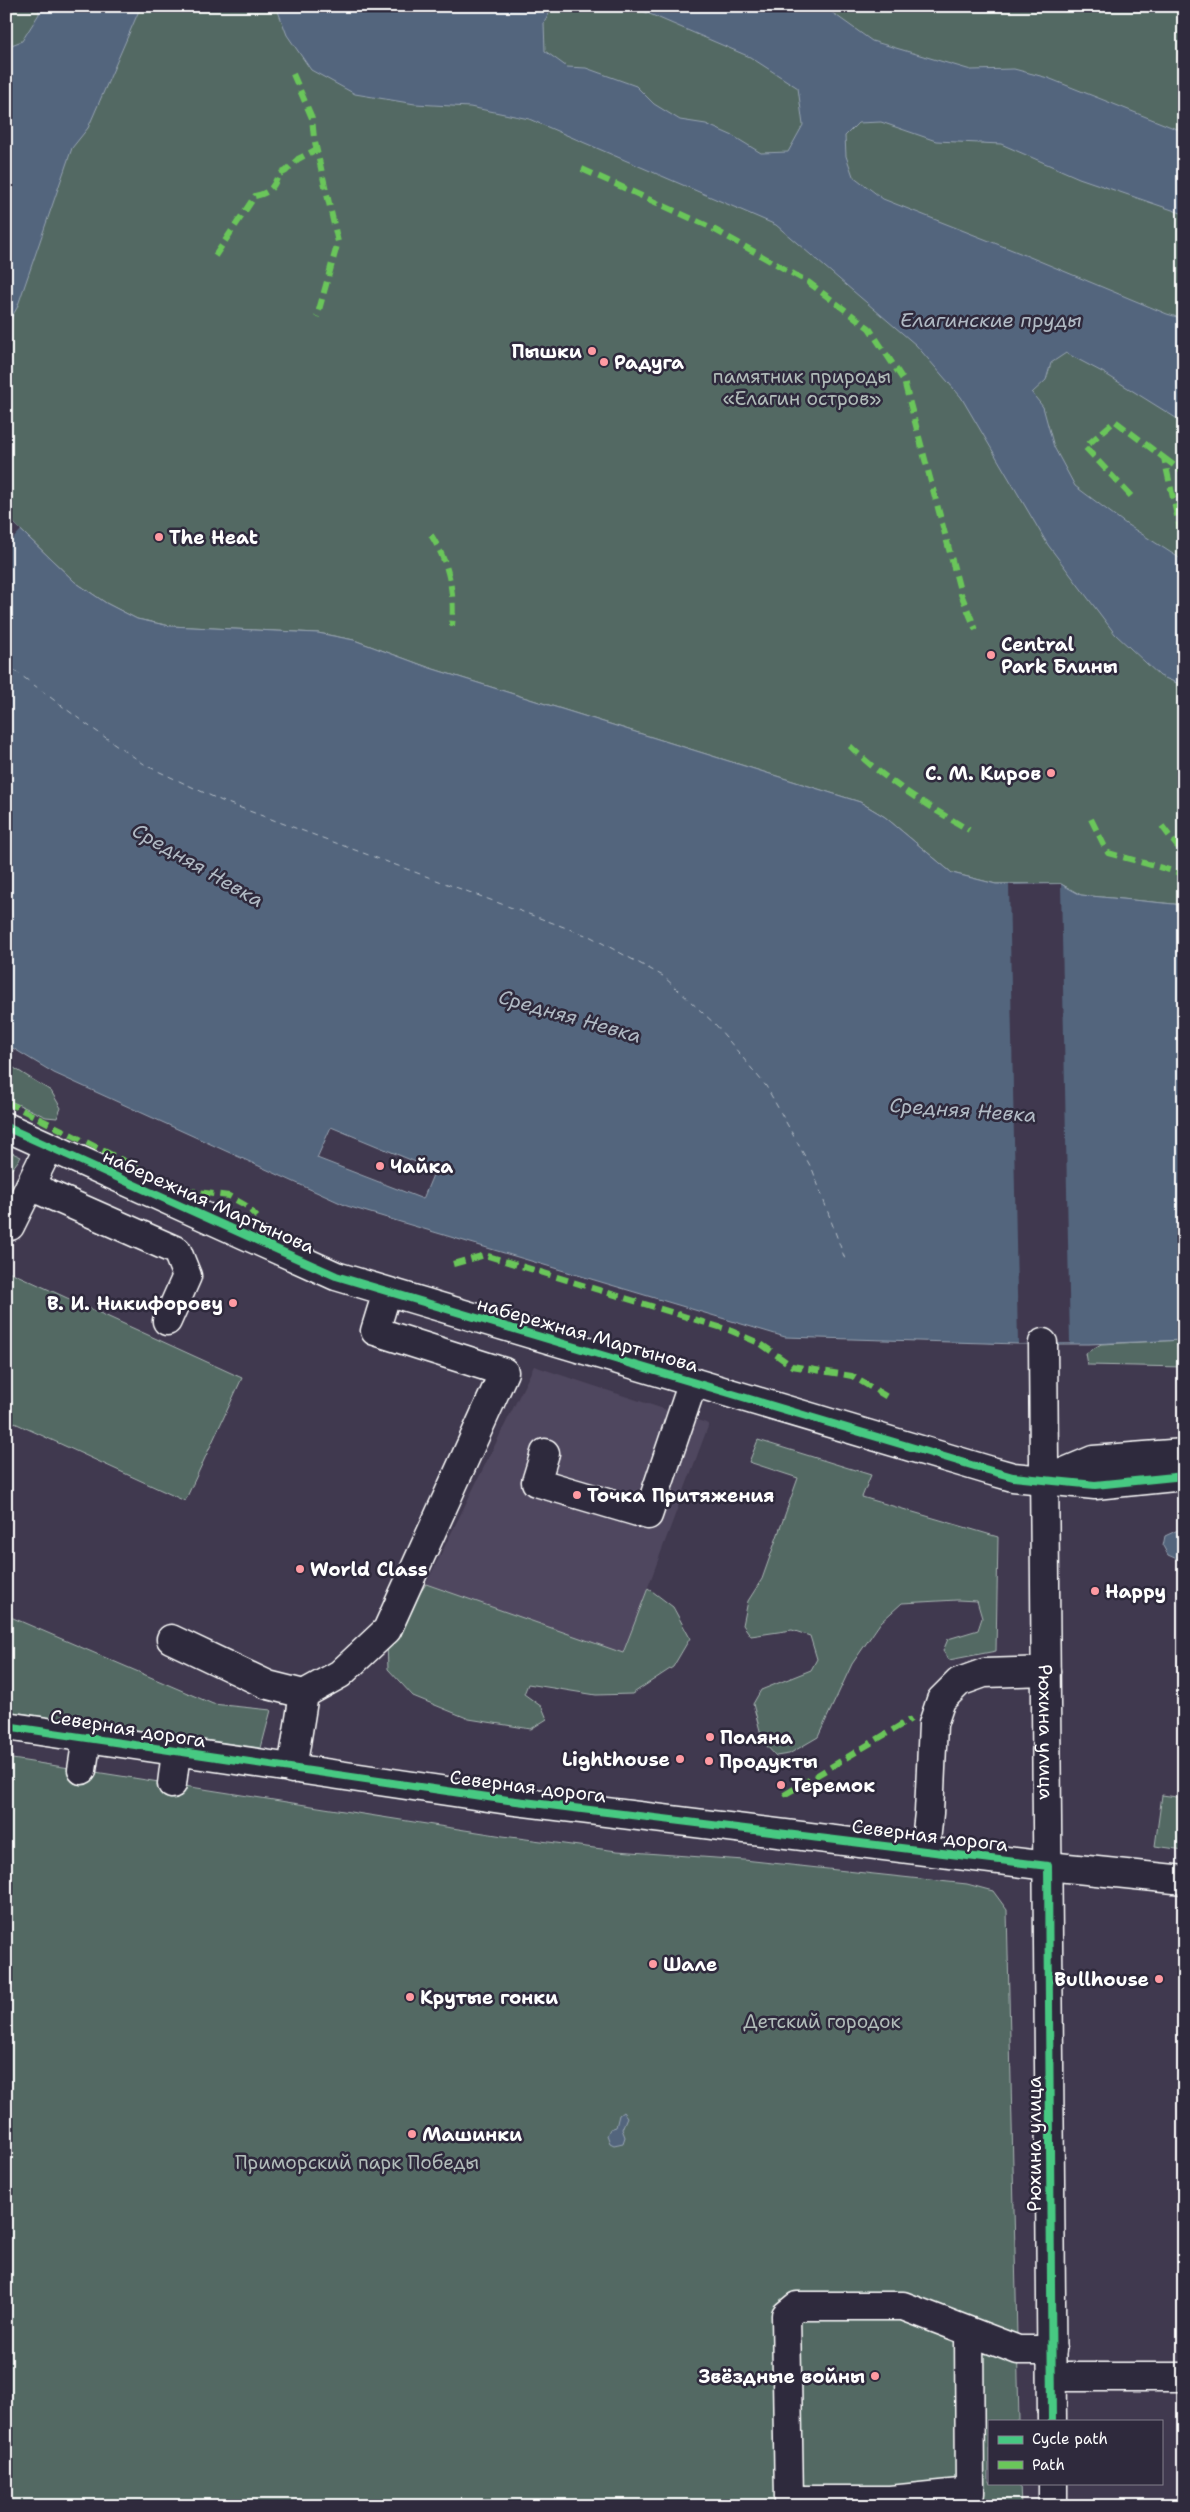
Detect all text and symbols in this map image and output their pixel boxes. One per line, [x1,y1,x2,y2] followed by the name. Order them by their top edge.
[900,307,1082,333] water label: Елагинские пруды
[511,339,582,364] place label: Пышки
[586,345,598,357] marker: Пышки
[614,350,684,375] place label: Радуга
[598,356,610,368] marker: Радуга
[713,364,891,411] park label: памятник природы «Елагин остров»
[169,525,258,550] place label: The Heat
[153,531,165,543] marker: The Heat
[1001,632,1118,679] place label: Central Park Блины
[985,649,997,661] marker: Central Park Блины
[925,761,1041,786] place label: С. М. Киров
[1045,767,1057,779] marker: С. М. Киров
[128,817,268,913] water label: Средняя Невка
[495,983,645,1049] water label: Средняя Невка
[888,1092,1038,1128] water label: Средняя Невка
[99,1143,319,1260] street label: набережная Мартынова
[390,1154,453,1179] place label: Чайка
[374,1160,386,1172] marker: Чайка
[47,1291,223,1316] place label: В. И. Никифорову
[474,1291,702,1378] street label: набережная Мартынова
[227,1297,239,1309] marker: В. И. Никифорову
[587,1483,775,1508] place label: Точка Притяжения
[571,1489,583,1501] marker: Точка Притяжения
[310,1557,428,1582] place label: World Class
[294,1563,306,1575] marker: World Class
[1105,1579,1166,1604] place label: Happy
[1089,1585,1101,1597] marker: Happy
[1033,1664,1059,1800] street label: Рюхина улица
[48,1704,208,1753] street label: Северная дорога
[720,1725,793,1750] place label: Поляна
[704,1731,716,1743] marker: Поляна
[562,1747,670,1772] place label: Lighthouse
[719,1749,818,1774] place label: Продукты
[674,1753,686,1765] marker: Lighthouse
[703,1755,715,1767] marker: Продукты
[448,1764,608,1809] street label: Северная дорога
[791,1773,875,1798] place label: Теремок
[775,1779,787,1791] marker: Теремок
[850,1813,1010,1858] street label: Северная дорога
[663,1952,717,1977] place label: Шале
[647,1958,659,1970] marker: Шале
[1054,1967,1149,1992] place label: Bullhouse
[1153,1973,1165,1985] marker: Bullhouse
[420,1985,558,2010] place label: Крутые гонки
[404,1991,416,2003] marker: Крутые гонки
[743,2009,901,2034] park label: Детский городок
[1022,2076,1047,2212] street label: Рюхина улица
[422,2122,522,2147] place label: Машинки
[406,2128,418,2140] marker: Машинки
[235,2150,479,2175] park label: Приморский парк Победы
[699,2364,865,2389] place label: Звёздные войны
[869,2370,881,2382] marker: Звёздные войны
[988,2420,1162,2484] legend
[1032,2429,1108,2449] text: Cycle path
[1032,2455,1065,2475] text: Path

